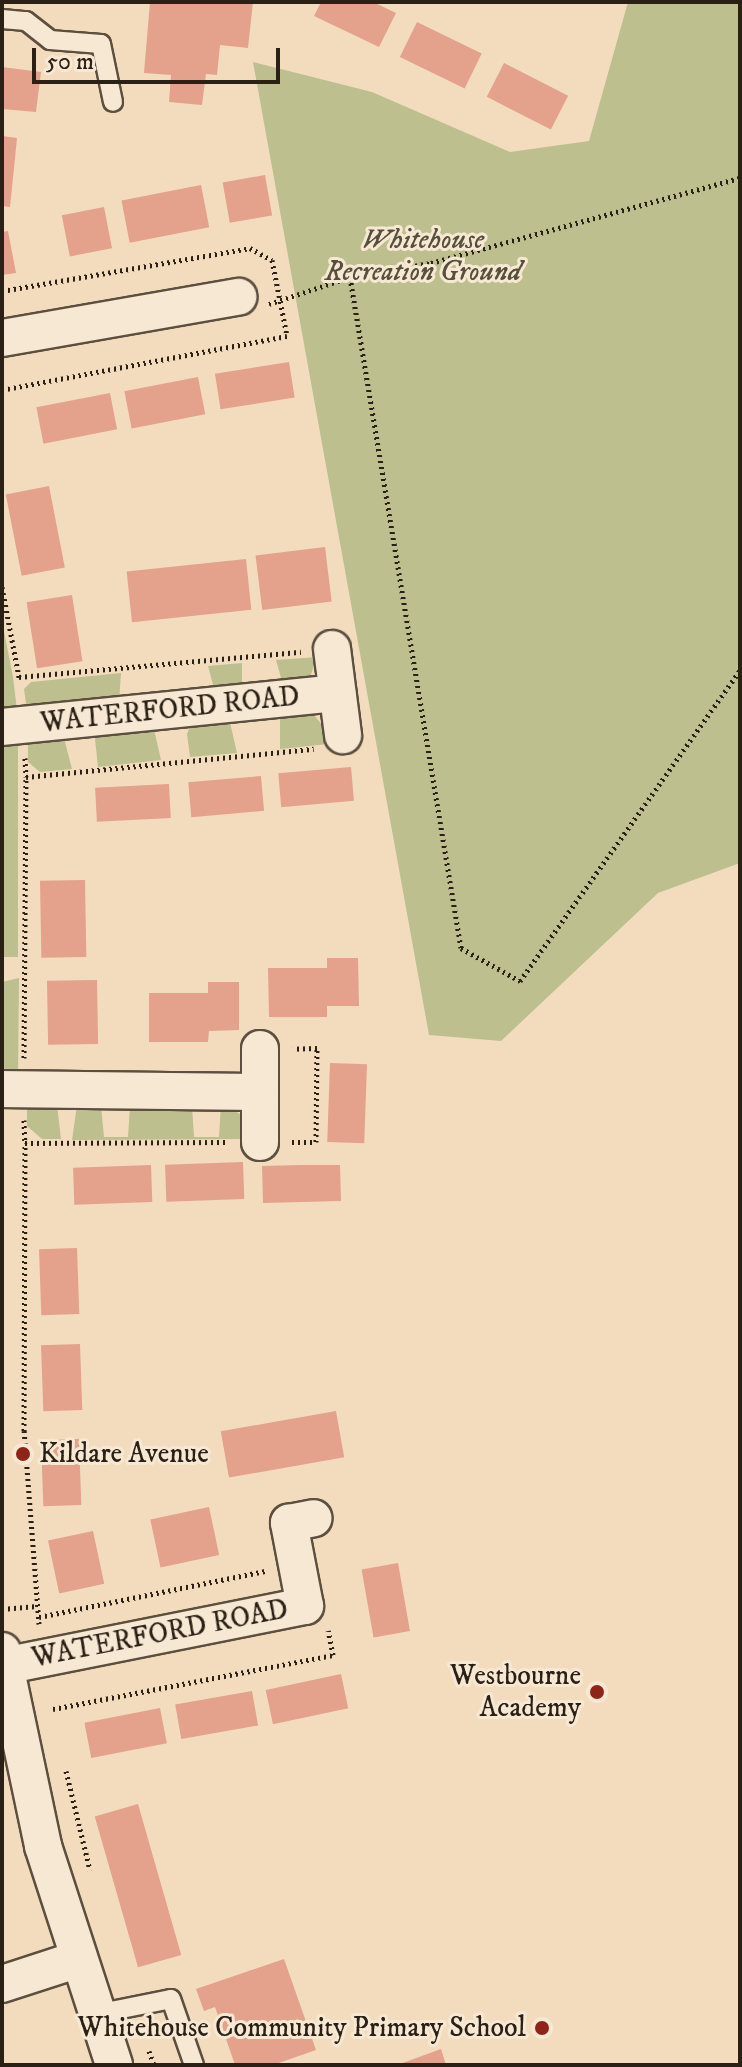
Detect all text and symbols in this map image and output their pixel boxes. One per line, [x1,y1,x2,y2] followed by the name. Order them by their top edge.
[36,32,284,82] scale bar
[46,47,94,77] text: 50 m
[325,223,521,289] park label: Whitehouse Recreation Ground
[39,680,301,740] street label: WATERFORD ROAD
[39,1437,209,1471] place label: Kildare Avenue
[14,1445,32,1463] marker: Kildare Avenue
[29,1593,291,1675] street label: WATERFORD ROAD
[450,1659,581,1725] place label: Westbourne Academy
[588,1683,606,1701] marker: Westbourne Academy
[77,2011,526,2045] place label: Whitehouse Community Primary School
[533,2019,551,2037] marker: Whitehouse Community Primary School

